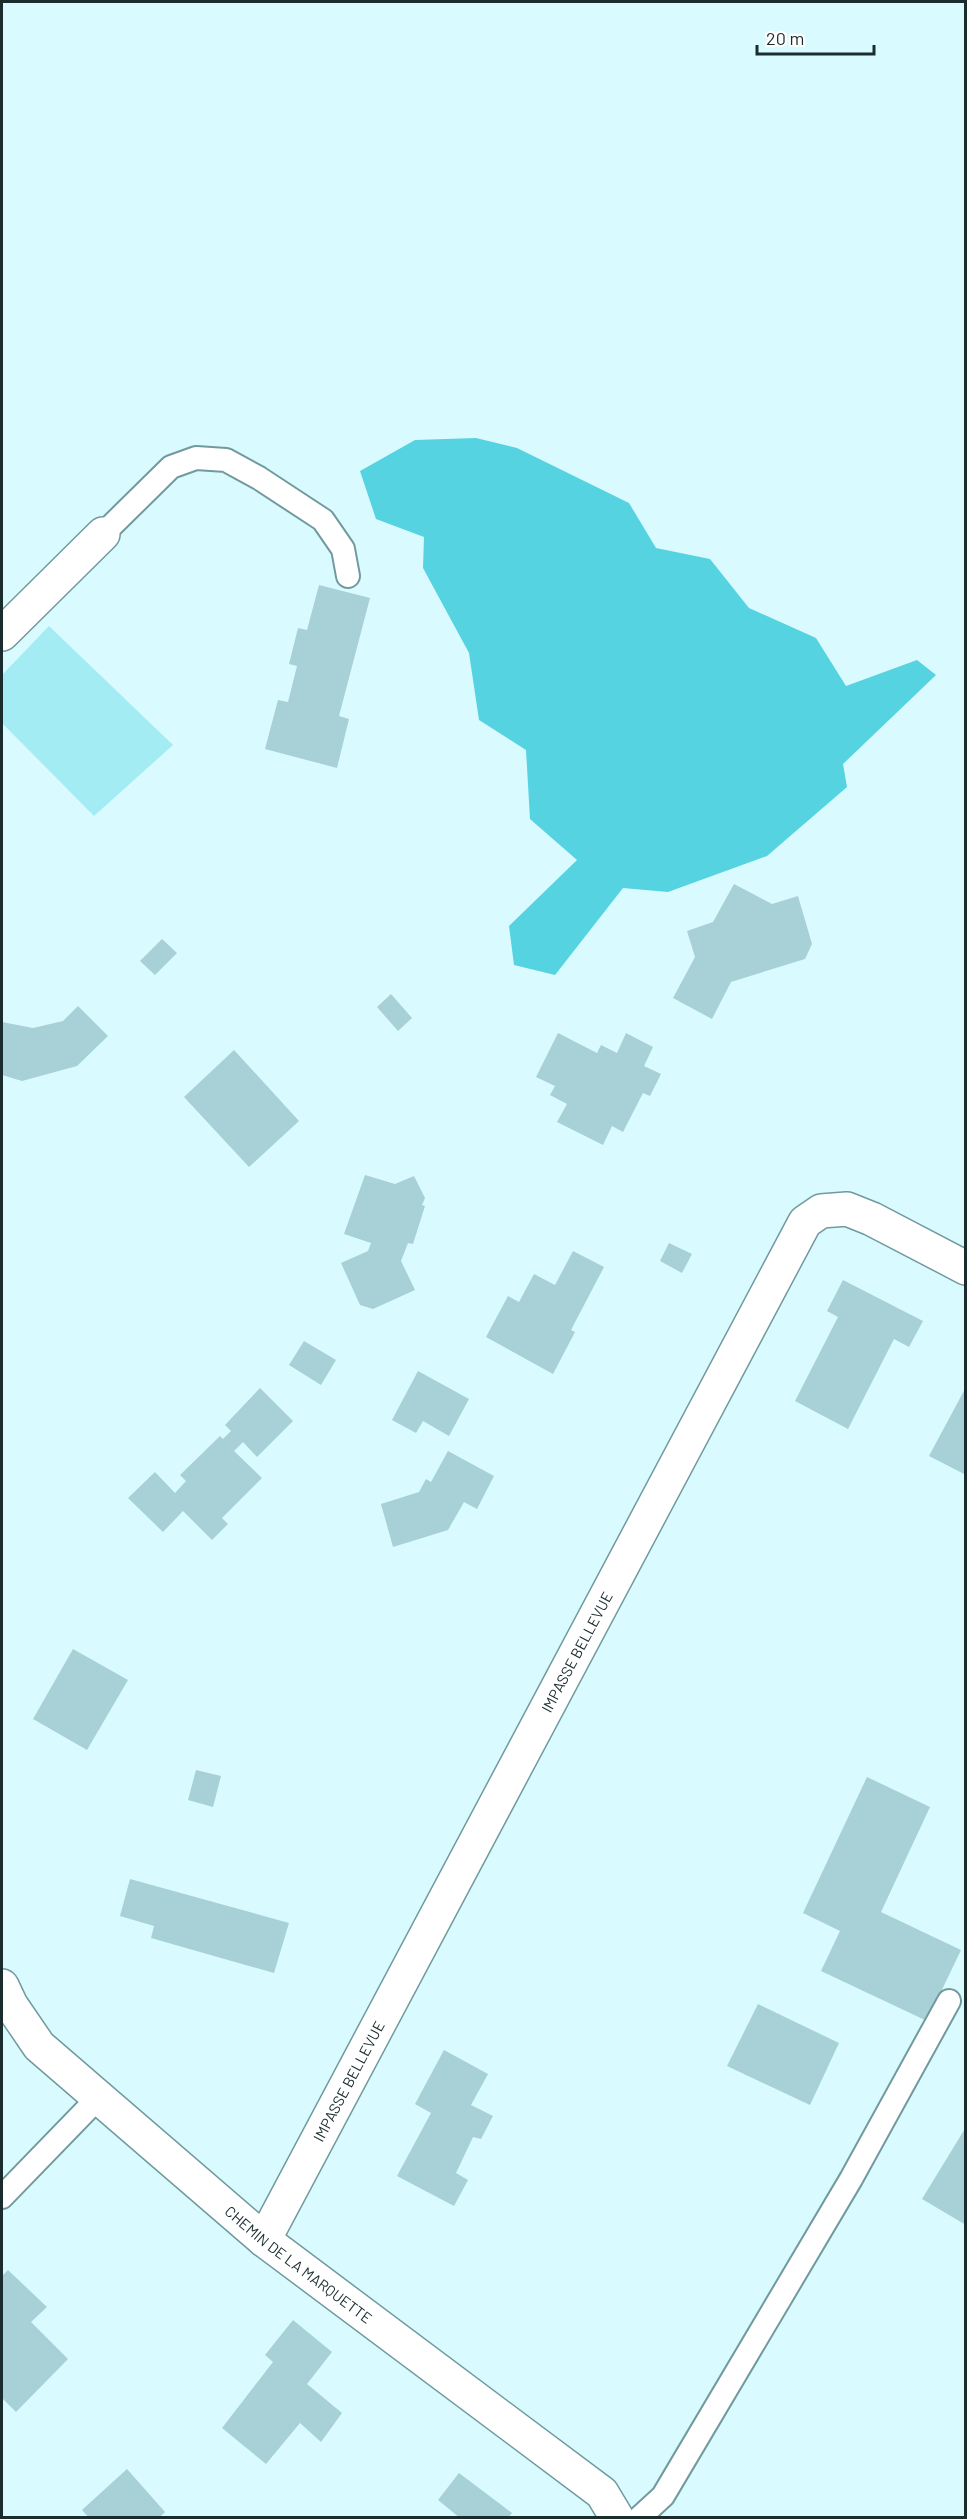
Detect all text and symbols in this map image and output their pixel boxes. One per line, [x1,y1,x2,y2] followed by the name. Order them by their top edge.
[757,18,874,56] scale bar
[766,27,804,49] text: 20 m
[537,1589,616,1715] street label: IMPASSE BELLEVUE
[309,2018,388,2144] street label: IMPASSE BELLEVUE
[222,2202,376,2327] street label: CHEMIN DE LA MARQUETTE

